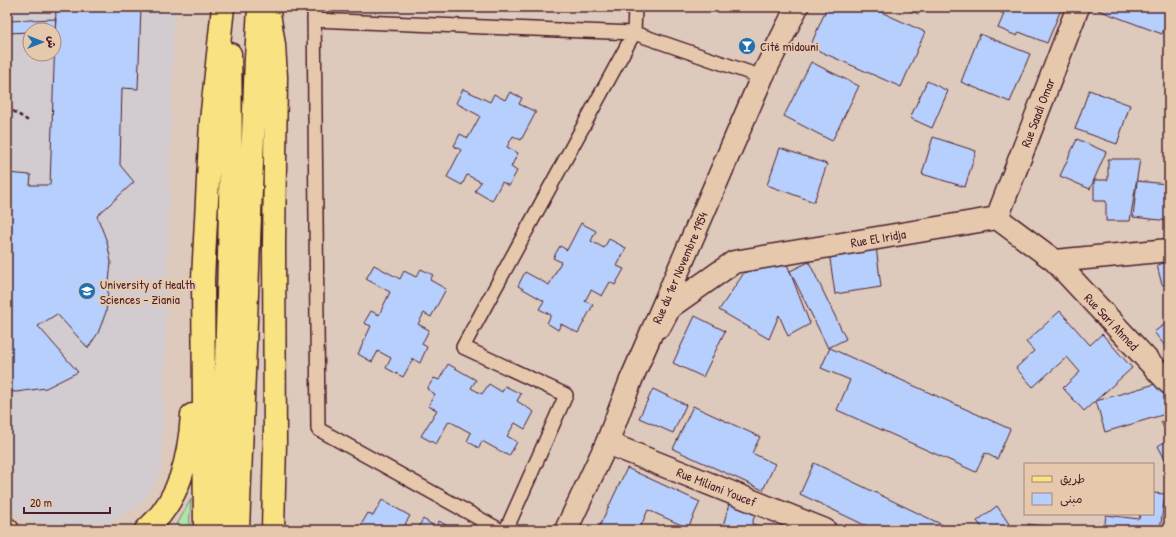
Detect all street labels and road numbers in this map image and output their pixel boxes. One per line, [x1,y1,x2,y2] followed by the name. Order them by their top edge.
[1016,75,1059,150] street label: Rue Saadi Omar
[647,209,712,326] street label: Rue du 1er Novembre 1954
[849,224,907,251] street label: Rue El Iridja
[1080,289,1143,354] street label: Rue Sari Ahmed
[674,463,759,511] street label: Rue Miliani Youcef

